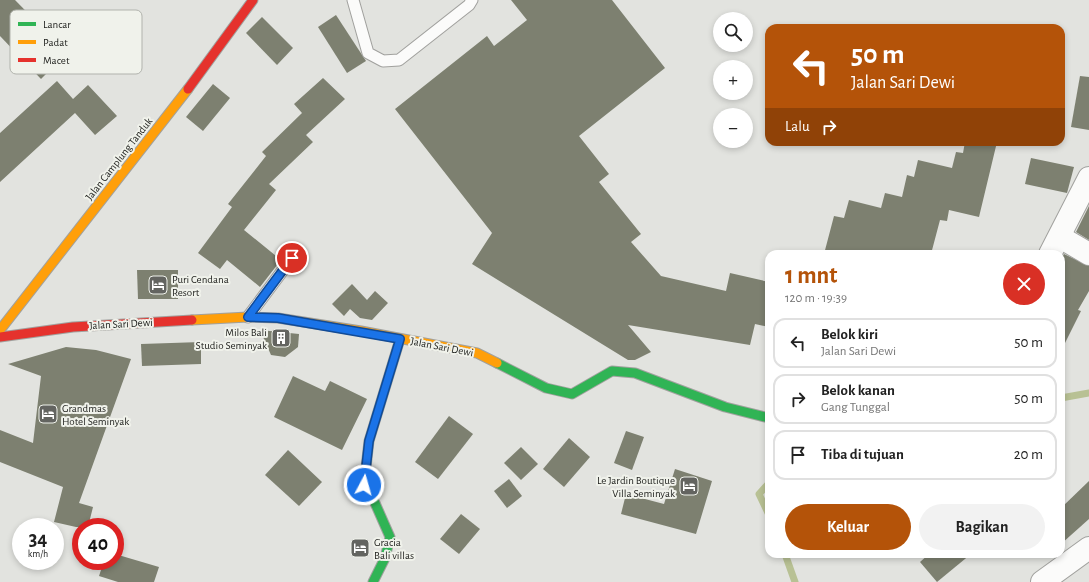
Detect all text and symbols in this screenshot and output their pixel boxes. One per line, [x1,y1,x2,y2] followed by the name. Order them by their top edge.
[10,10,142,74] legend
[713,12,753,148] map controls
[713,12,753,52] button: search
[43,19,71,30] text: Lancar
[43,37,68,48] text: Padat
[785,40,837,92] icon: left
[851,41,905,69] text: 50 m
[43,55,70,66] text: Macet
[713,60,753,100] button: +
[851,74,955,92] text: Jalan Sari Dewi
[713,108,753,148] button: −
[83,116,155,202] street label: Jalan Camplung Tanduk
[818,116,840,138] icon: right
[785,119,810,134] text: Lalu
[275,241,309,275] pin
[281,247,303,269] icon: arrive
[1003,263,1045,305] button: close
[785,264,837,288] text: 1 mnt
[147,274,169,296] hotel icon: Puri Cendana Resort
[172,274,229,298] place label: Puri Cendana Resort
[785,292,847,305] text: 120 m · 19:39
[89,317,153,331] street label: Jalan Sari Dewi
[196,327,267,351] place label: Milos Bali Studio Seminyak
[270,327,292,349] building icon: Milos Bali Studio Seminyak
[821,327,878,342] text: Belok kiri
[787,332,809,354] icon: left
[1014,335,1043,350] text: 50 m
[410,336,474,358] street label: Jalan Sari Dewi
[821,345,896,358] text: Jalan Sari Dewi
[821,383,895,398] text: Belok kanan
[787,388,809,410] icon: right
[1014,391,1043,406] text: 50 m
[821,401,890,414] text: Gang Tunggal
[37,403,59,425] hotel icon: Grandmas Hotel Seminyak
[62,403,129,427] place label: Grandmas Hotel Seminyak
[787,444,809,466] icon: arrive
[821,447,904,462] text: Tiba di tujuan
[1014,447,1043,462] text: 20 m
[343,464,385,506] position arrow
[597,475,675,499] place label: Le Jardin Boutique Villa Seminyak
[678,475,700,497] hotel icon: Le Jardin Boutique Villa Seminyak
[785,504,911,550] button: Keluar
[919,504,1045,550] button: Bagikan
[72,518,124,570] speed limit sign: 40
[29,529,47,549] text: 34
[349,537,371,559] hotel icon: Gracia Bali villas
[374,537,414,561] place label: Gracia Bali villas
[28,549,48,559] text: km/h

